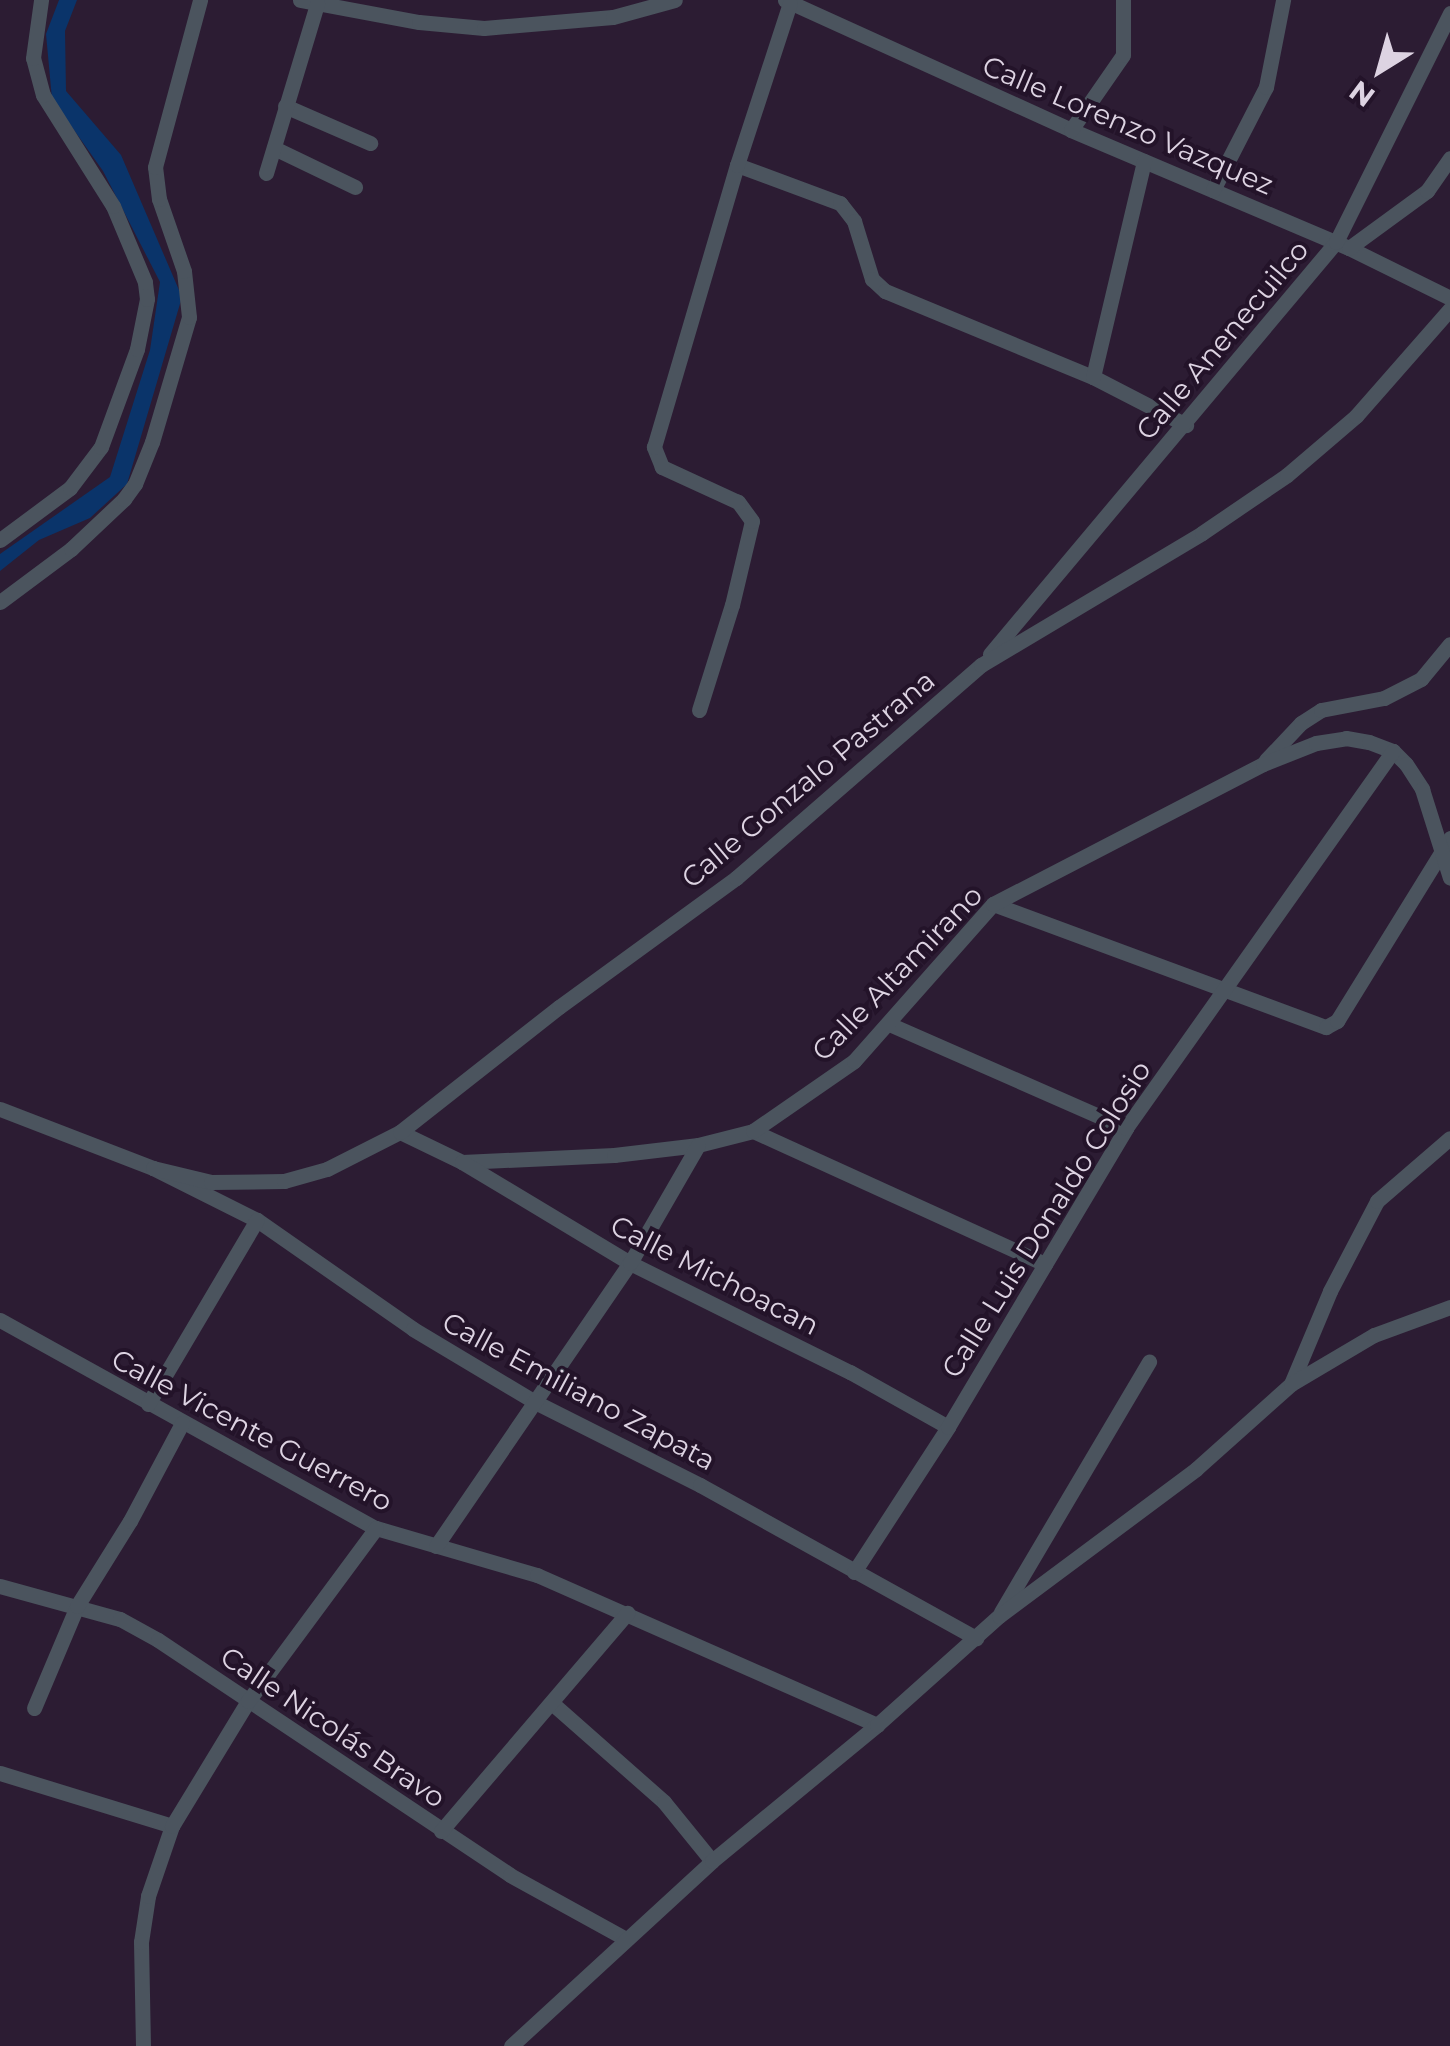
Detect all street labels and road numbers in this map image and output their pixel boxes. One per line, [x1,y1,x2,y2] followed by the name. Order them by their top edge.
[978,48,1278,202] street label: Calle Lorenzo Vazquez
[1129,233,1315,447] street label: Calle Anenecuilco
[675,663,941,895] street label: Calle Gonzalo Pastrana
[805,878,989,1068] street label: Calle Altamirano
[934,1054,1158,1384] street label: Calle Luis Donaldo Colosio
[605,1208,825,1342] street label: Calle Michoacan
[437,1305,721,1477] street label: Calle Emiliano Zapata
[106,1342,398,1518] street label: Calle Vicente Guerrero
[214,1639,452,1815] street label: Calle Nicolás Bravo

